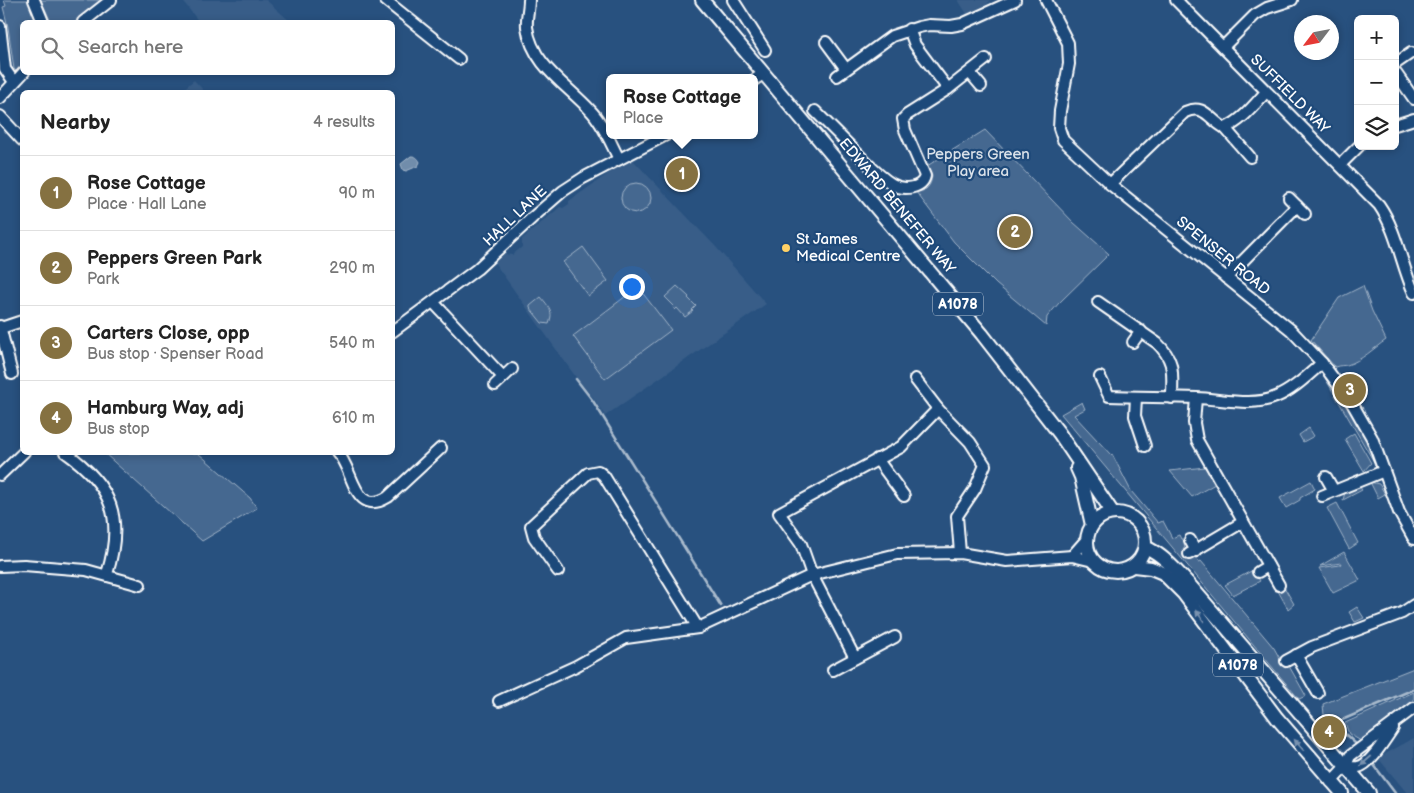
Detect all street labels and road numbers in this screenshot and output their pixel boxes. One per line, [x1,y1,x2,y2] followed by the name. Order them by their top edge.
[1246,50,1334,138] street label: SUFFIELD WAY
[835,134,959,278] street label: EDWARD BENEFER WAY
[479,182,551,250] street label: HALL LANE
[1172,212,1274,300] street label: SPENSER ROAD
[933,292,983,316] road number: A1078
[1213,654,1263,676] road number: A1078

